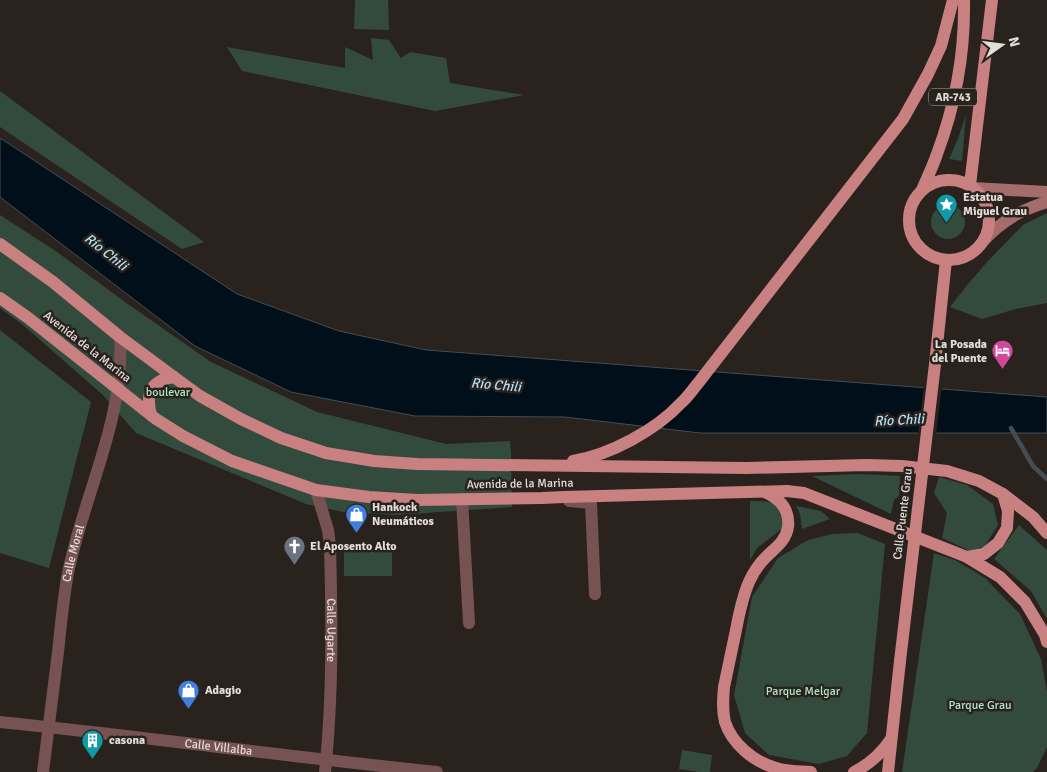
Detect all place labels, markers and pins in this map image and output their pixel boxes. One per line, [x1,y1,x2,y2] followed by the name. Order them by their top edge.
[963,190,1028,219] place label: Estatua Miguel Grau
[935,192,959,223] place icon: Estatua Miguel Grau
[932,337,987,366] place label: La Posada del Puente
[991,339,1015,370] hotel icon: La Posada del Puente
[372,500,435,529] place label: Hankock Neumáticos
[344,502,368,533] shop icon: Hankock Neumáticos
[282,534,306,565] church icon: El Aposento Alto
[310,539,397,554] place label: El Aposento Alto
[177,678,201,709] shop icon: Adagio
[205,683,241,698] place label: Adagio
[81,728,105,759] building icon: casona
[109,733,145,748] place label: casona

